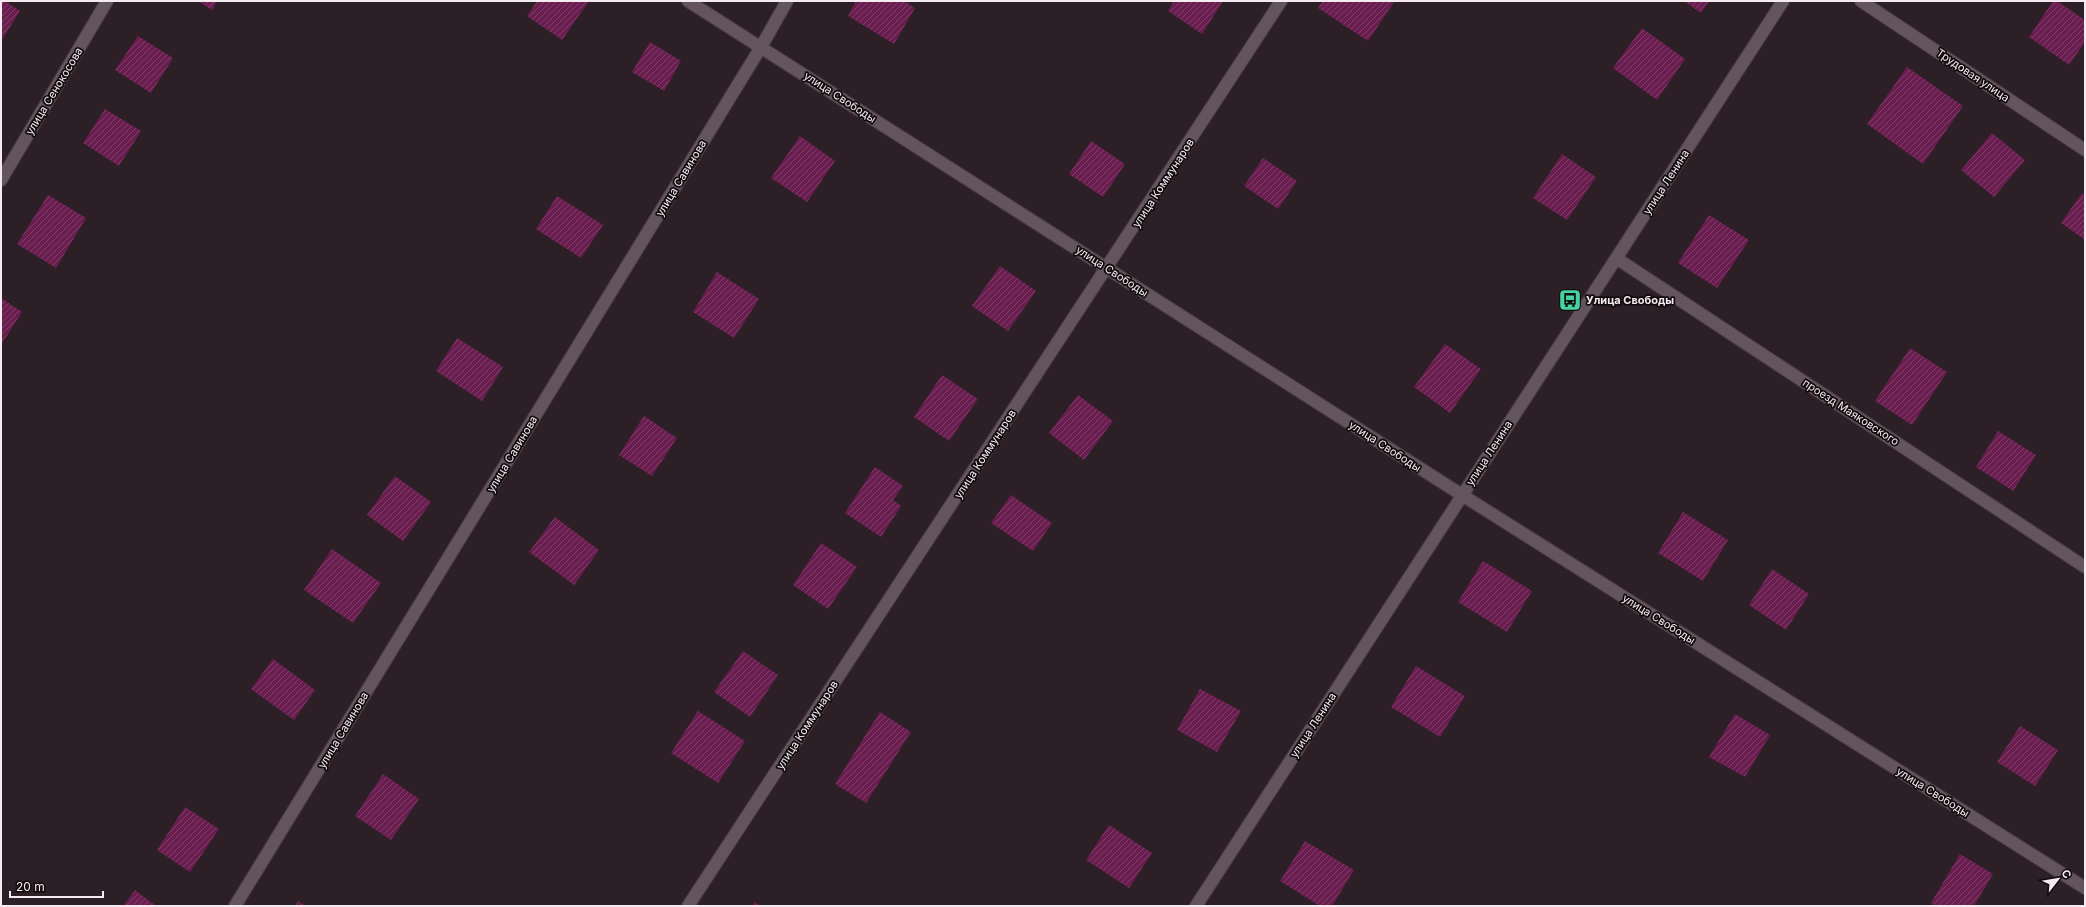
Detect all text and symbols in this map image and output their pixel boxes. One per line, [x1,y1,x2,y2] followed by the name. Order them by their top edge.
[22,45,86,137] street label: улица Сенокосова
[1934,45,2012,105] street label: Трудовая улица
[801,68,879,126] street label: улица Свободы
[1129,136,1197,230] street label: улица Коммунаров
[653,137,709,219] street label: улица Савинова
[1640,147,1692,217] street label: улица Ленина
[1073,242,1151,300] street label: улица Свободы
[1557,287,1583,313] bus stop icon: Улица Свободы
[1586,293,1674,307] place label: Улица Свободы
[1800,376,1902,449] street label: проезд Маяковского
[951,407,1019,501] street label: улица Коммунаров
[484,413,540,495] street label: улица Савинова
[1346,417,1424,475] street label: улица Свободы
[1463,418,1515,488] street label: улица Ленина
[1620,591,1698,647] street label: улица Свободы
[773,678,841,772] street label: улица Коммунаров
[315,689,371,771] street label: улица Савинова
[1287,690,1339,760] street label: улица Ленина
[1894,764,1972,820] street label: улица Свободы
[2038,859,2078,899] north arrow
[2058,867,2075,881] text: С
[10,873,103,899] scale bar
[16,879,45,894] text: 20 m

